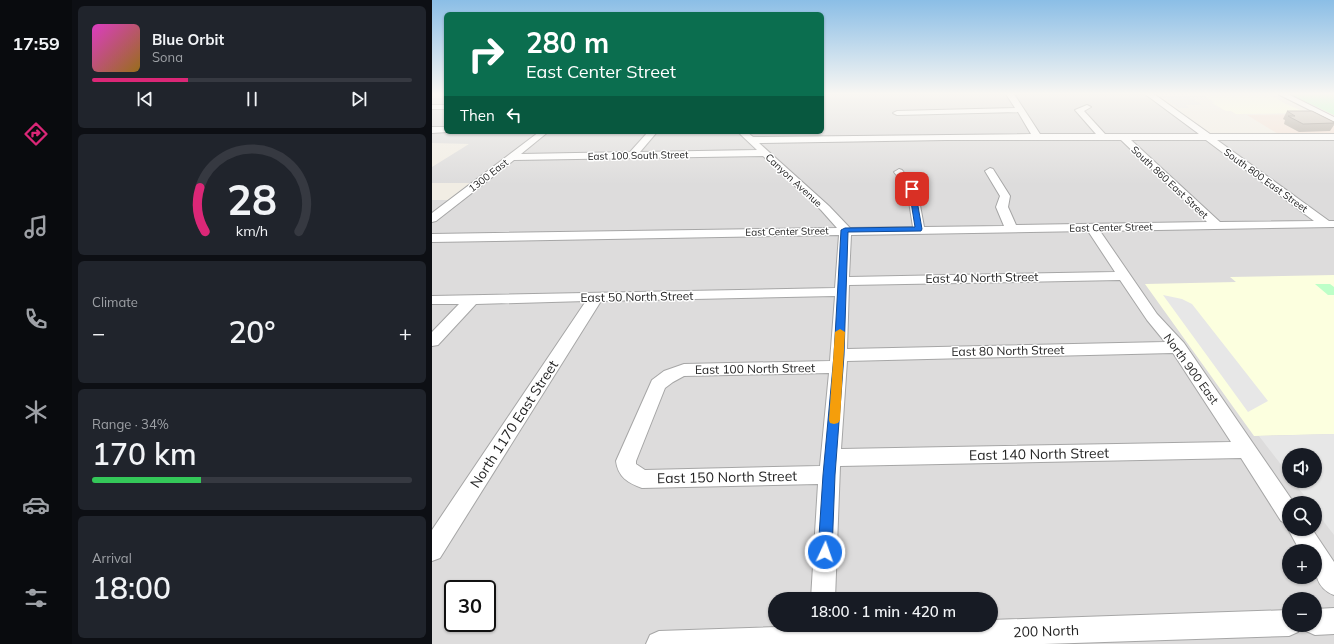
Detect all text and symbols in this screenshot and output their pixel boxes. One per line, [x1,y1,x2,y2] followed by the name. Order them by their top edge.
[526,25,609,60] text: 280 m
[460,28,512,80] icon: right
[152,30,224,49] text: Blue Orbit
[12,32,60,55] text: 17:59
[152,49,183,65] text: Sona
[526,60,676,83] text: East Center Street
[134,88,156,110] icon: previous
[241,88,263,110] icon: pause
[348,88,370,110] icon: next
[503,104,525,126] icon: left
[460,106,495,125] text: Then
[22,120,50,148] icon: directions
[1128,143,1211,222] street label: South 860 East Street
[1221,146,1311,216] street label: South 800 East Street
[588,148,689,163] street label: East 100 South Street
[763,151,825,210] street label: Canyon Avenue
[466,156,511,195] street label: 1300 East
[895,172,929,206] pin
[227,173,277,225] text: 28
[901,178,923,200] icon: arrive
[22,213,50,241] icon: music
[1069,220,1153,235] street label: East Center Street
[236,222,268,240] text: km/h
[745,224,829,239] street label: East Center Street
[925,269,1039,286] street label: East 40 North Street
[580,288,694,305] street label: East 50 North Street
[92,294,138,310] text: Climate
[22,305,50,333] icon: phone
[228,313,276,351] text: 20°
[92,319,105,347] text: −
[399,319,412,347] text: +
[1161,330,1222,407] street label: North 900 East
[951,342,1065,359] street label: East 80 North Street
[466,357,562,491] street label: North 1170 East Street
[695,360,815,377] street label: East 100 North Street
[22,398,50,426] icon: climate
[92,416,169,432] text: Range · 34%
[92,435,197,473] text: 170 km
[969,444,1109,464] street label: East 140 North Street
[1282,448,1322,632] map controls
[1282,448,1322,488] button: sound
[657,467,797,487] street label: East 150 North Street
[22,491,50,519] icon: car
[1282,496,1322,536] button: search
[804,531,846,573] position arrow
[1282,544,1322,584] button: +
[92,550,132,566] text: Arrival
[92,569,171,607] text: 18:00
[444,580,496,632] speed limit sign: 30
[22,584,50,612] icon: filters
[1282,592,1322,632] button: −
[810,602,956,621] text: 18:00 · 1 min · 420 m
[1013,621,1079,641] street label: 200 North

